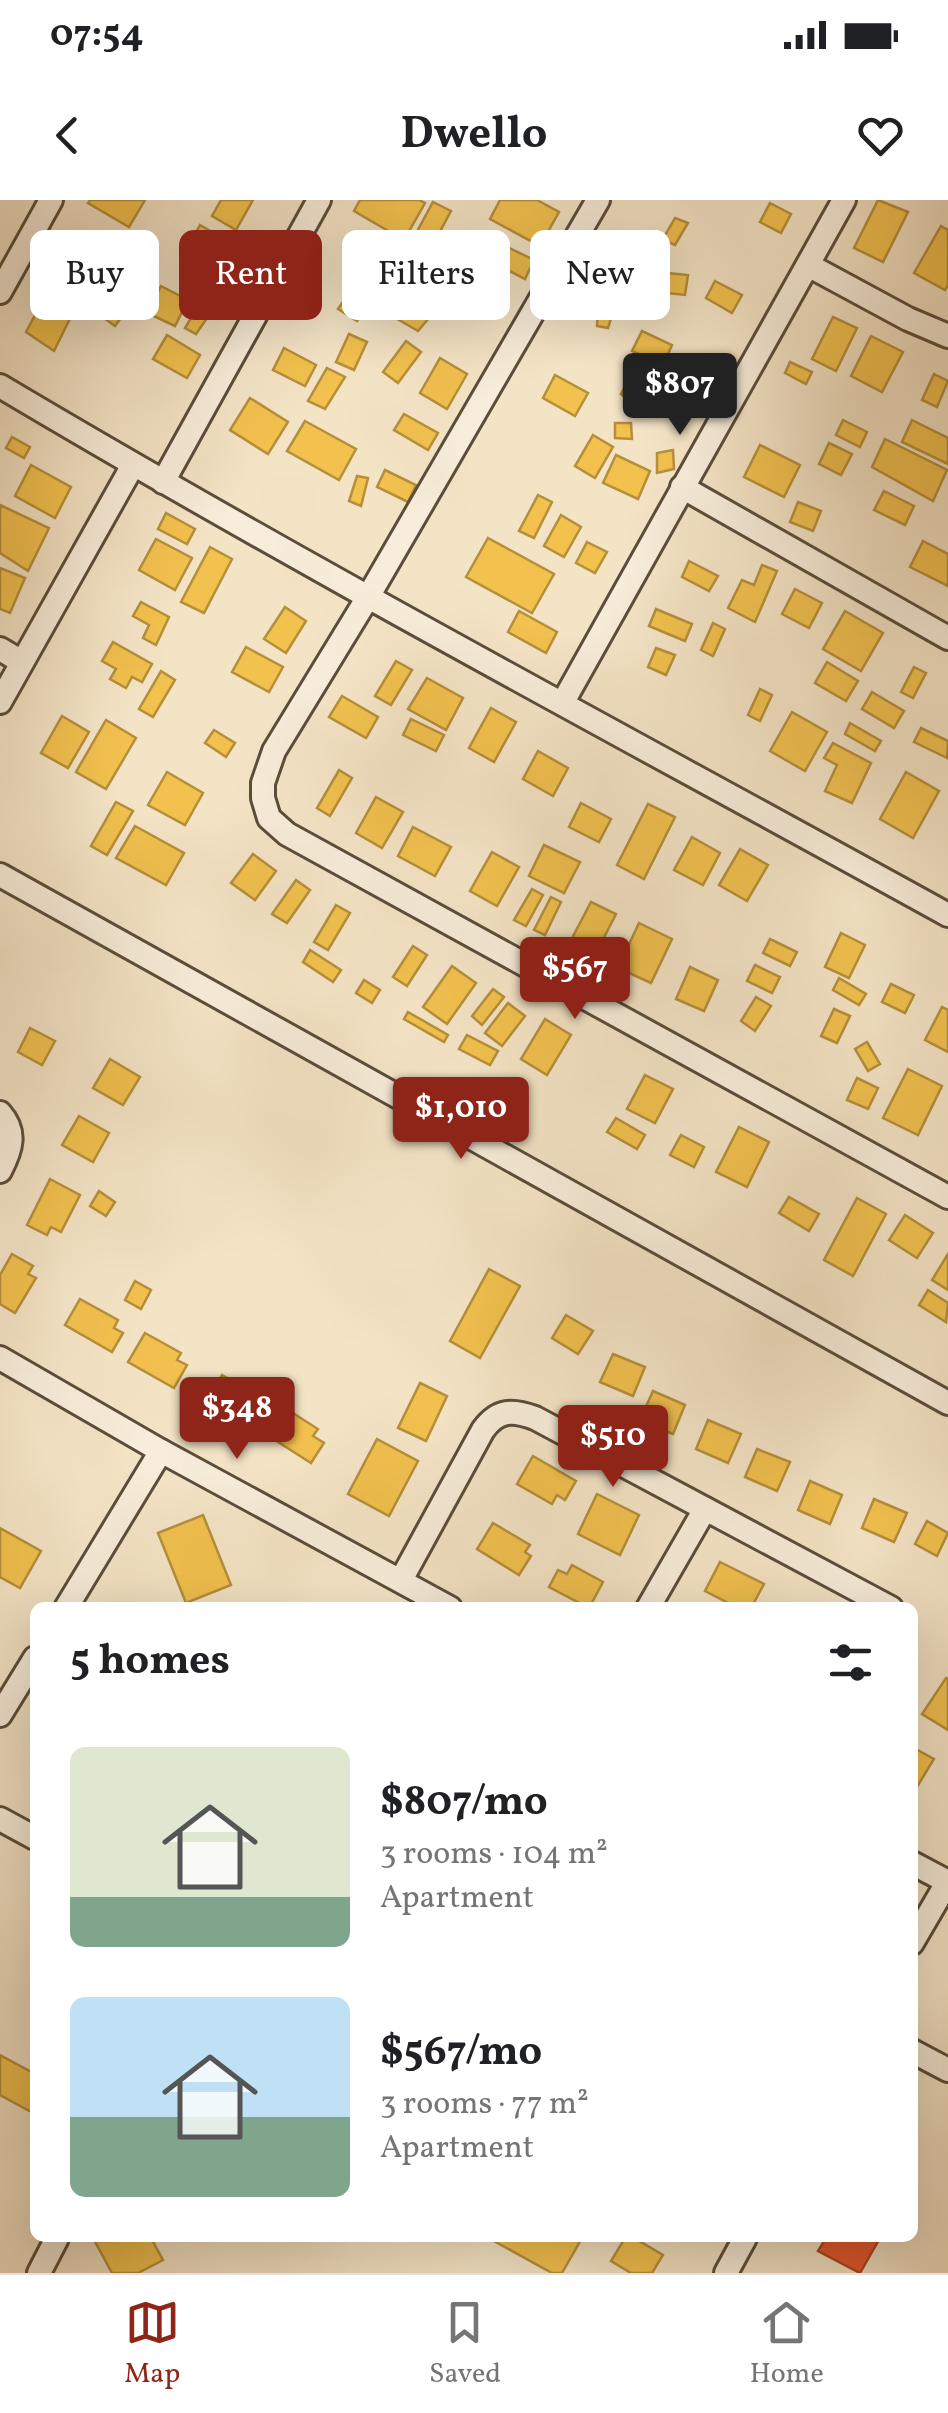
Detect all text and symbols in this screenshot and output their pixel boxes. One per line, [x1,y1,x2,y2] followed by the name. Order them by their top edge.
[50,9,144,62] text: 07:54
[400,104,548,167] text: Dwello
[40,108,95,163] icon: back
[853,108,908,163] icon: heart
[30,230,159,320] chip: Buy
[179,230,322,320] chip: Rent
[342,230,510,320] chip: Filters
[530,230,670,320] chip: New
[621,353,739,438] pin: $807
[645,363,715,407] text: $807
[516,937,634,1022] pin: $567
[542,947,608,991] text: $567
[380,1077,542,1162] pin: $1,010
[415,1087,507,1131] text: $1,010
[178,1377,296,1462] pin: $348
[202,1387,272,1431] text: $348
[554,1405,672,1490] pin: $510
[580,1415,646,1459] text: $510
[70,1633,230,1692] text: 5 homes
[823,1635,878,1690] icon: filters
[380,1774,548,1833] text: $807/mo
[150,1787,270,1907] icon: home
[380,1833,608,1877] text: 3 rooms · 104 m²
[380,1877,534,1921] text: Apartment
[380,2024,542,2083] text: $567/mo
[150,2037,270,2157] icon: home
[380,2083,589,2127] text: 3 rooms · 77 m²
[380,2127,534,2171] text: Apartment
[124,2295,180,2394] tab: Map
[429,2295,501,2394] tab: Saved
[750,2295,824,2394] tab: Home

